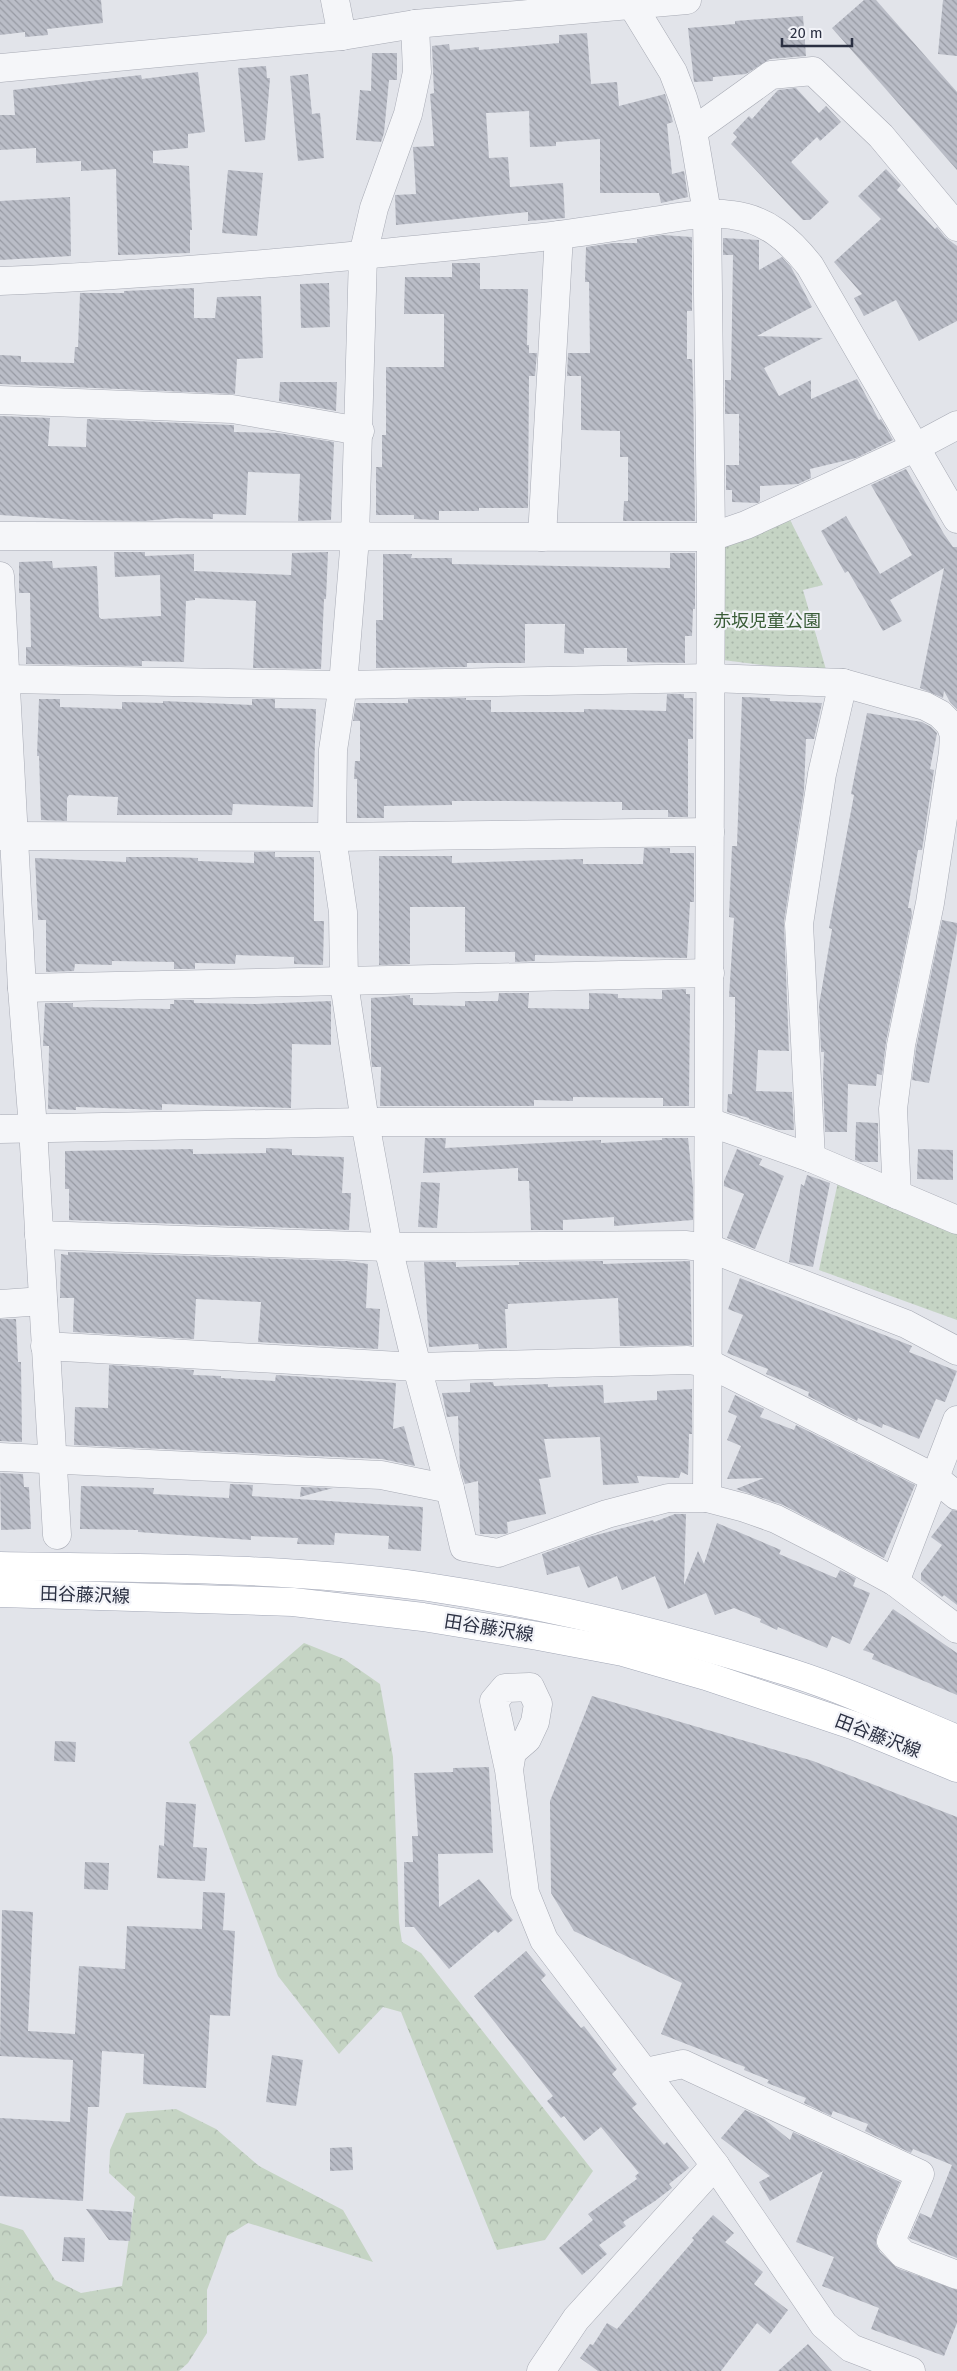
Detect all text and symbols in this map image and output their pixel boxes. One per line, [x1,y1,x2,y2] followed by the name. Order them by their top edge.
[782,15,852,47] scale bar
[790,24,823,42] text: 20 m
[713,610,821,632] park label: 赤坂児童公園
[40,1582,130,1608] street label: 田谷藤沢線
[443,1610,535,1646] street label: 田谷藤沢線
[832,1710,924,1762] street label: 田谷藤沢線

